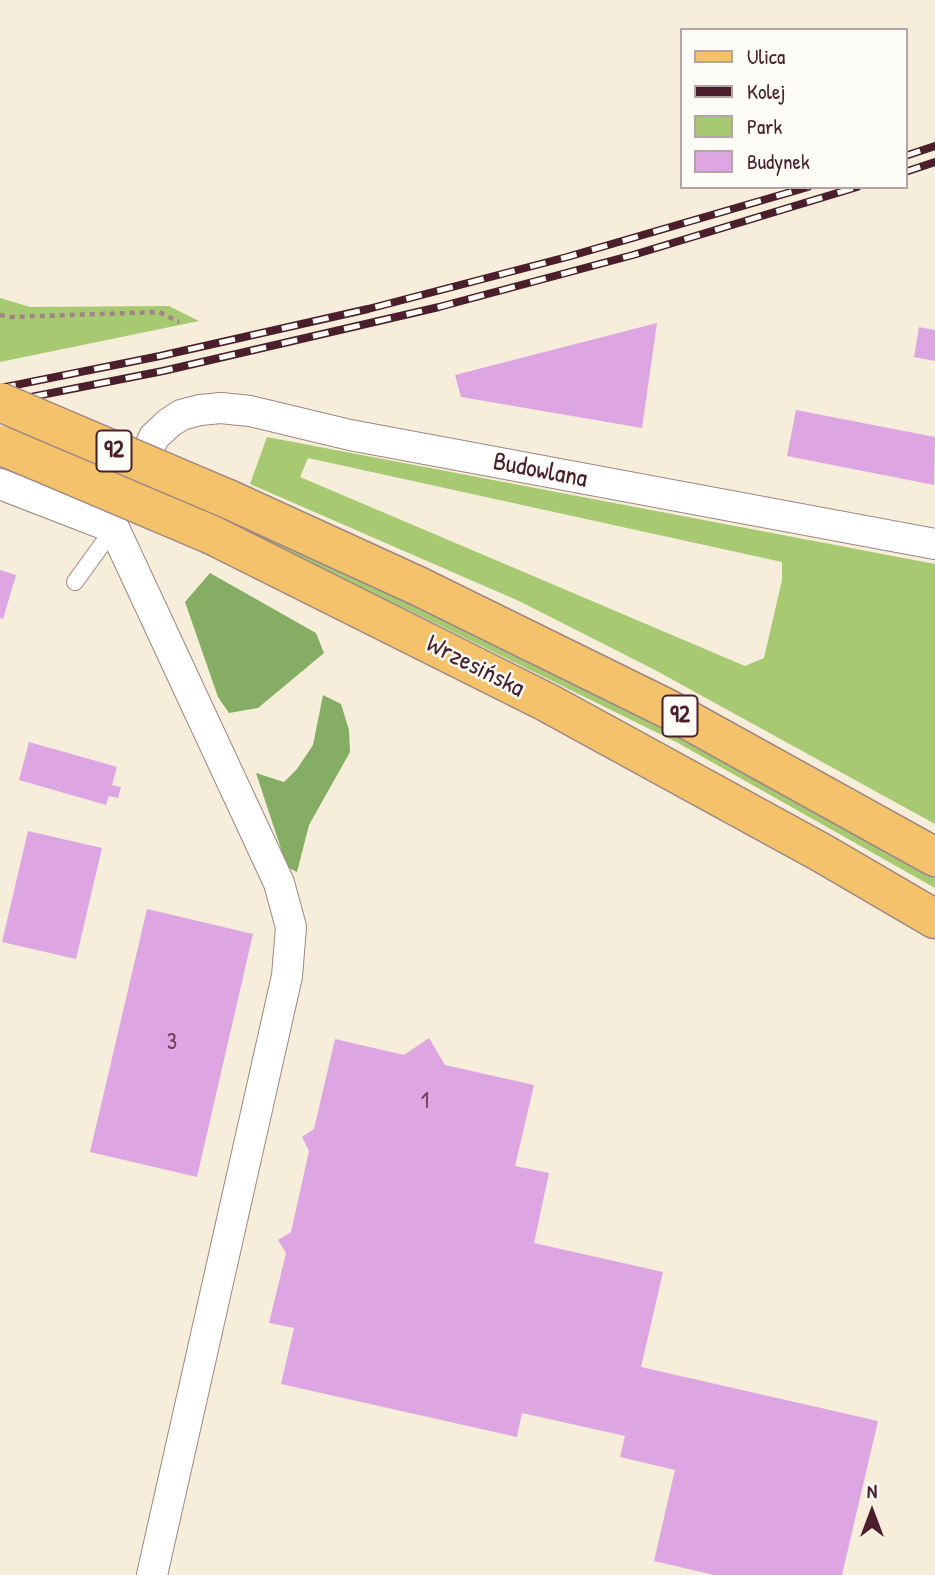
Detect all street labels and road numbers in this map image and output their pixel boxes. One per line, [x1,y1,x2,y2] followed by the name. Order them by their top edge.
[96,430,132,472] road number: 92
[490,447,590,495] street label: Budowlana
[421,629,529,705] street label: Wrzesińska
[662,696,698,736] road number: 92

